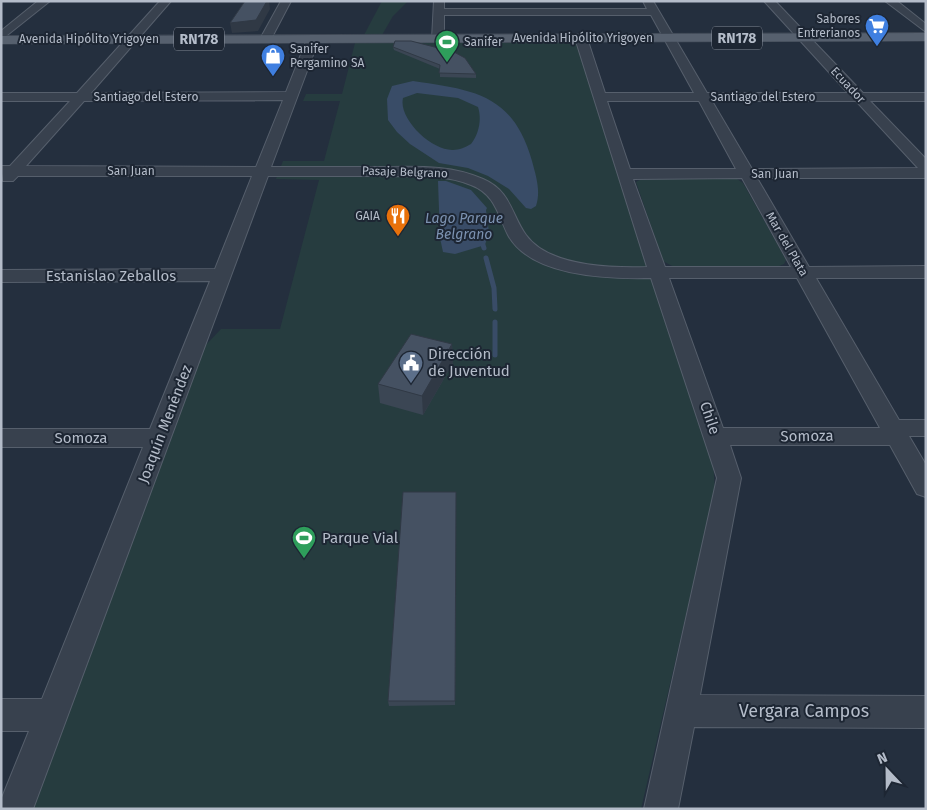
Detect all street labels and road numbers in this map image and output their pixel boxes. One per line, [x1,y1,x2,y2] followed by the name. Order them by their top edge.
[712,26,762,49] road number: RN178
[174,28,224,50] road number: RN178
[513,31,653,45] street label: Avenida Hipólito Yrigoyen
[19,32,159,46] street label: Avenida Hipólito Yrigoyen
[828,64,868,106] street label: Ecuador
[94,90,198,104] street label: Santiago del Estero
[711,90,815,104] street label: Santiago del Estero
[107,164,155,178] street label: San Juan
[362,164,448,180] street label: Pasaje Belgrano
[751,167,799,181] street label: San Juan
[763,209,811,279] street label: Mar del Plata
[46,267,176,285] street label: Estanislao Zeballos
[134,362,196,486] street label: Joaquín Menéndez
[696,399,724,437] street label: Chile
[780,427,834,445] street label: Somoza
[55,429,107,447] street label: Somoza
[739,700,869,722] street label: Vergara Campos

